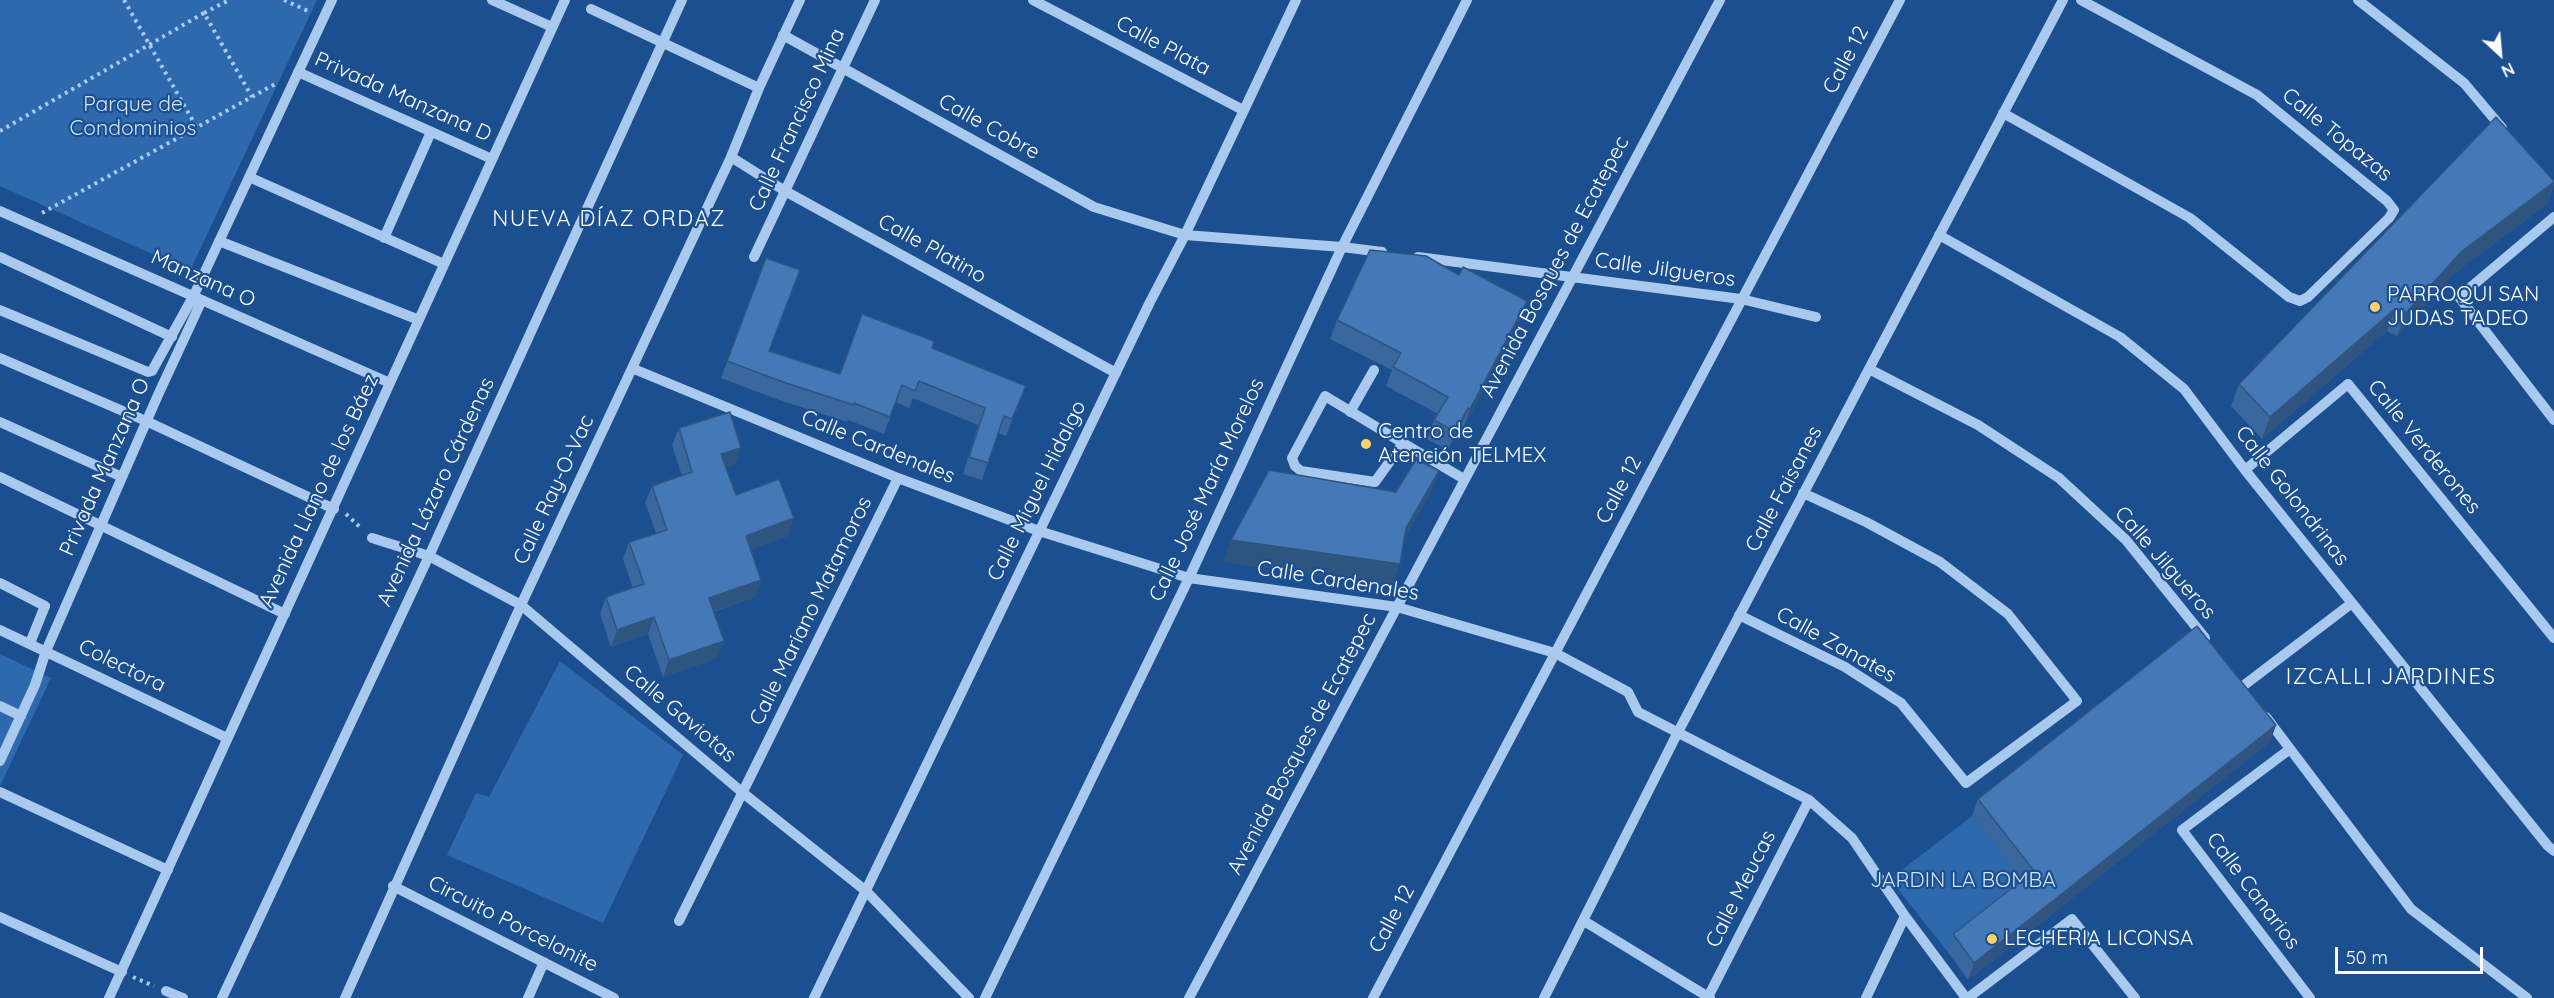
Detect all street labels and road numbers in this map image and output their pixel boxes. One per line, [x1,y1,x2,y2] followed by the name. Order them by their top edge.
[1111,11,1215,81] street label: Calle Plata
[1818,22,1874,98] street label: Calle 12
[744,24,850,216] street label: Calle Francisco Mina
[311,47,495,147] street label: Privada Manzana D
[2277,83,2397,187] street label: Calle Topazas
[934,89,1044,165] street label: Calle Cobre
[1475,132,1635,402] street label: Avenida Bosques de Ecatepec
[873,209,991,289] street label: Calle Platino
[147,245,259,313] street label: Manzana O
[1593,248,1737,292] street label: Calle Jilgueros
[254,370,384,612] street label: Avenida Llano de los Báez
[372,373,500,611] street label: Avenida Lázaro Cárdenas
[54,374,156,560] street label: Privada Manzana O
[1144,374,1270,606] street label: Calle José María Morelos
[2362,375,2486,519] street label: Calle Verderones
[982,397,1092,585] street label: Calle Miguel Hidalgo
[798,405,958,489] street label: Calle Cardenales
[508,411,600,569] street label: Calle Ray-O-Vac
[2230,421,2354,571] street label: Calle Golondrinas
[1740,422,1828,556] street label: Calle Faisanes
[1591,452,1647,528] street label: Calle 12
[745,493,877,729] street label: Calle Mariano Matamoros
[2109,501,2221,625] street label: Calle Jilgueros
[1255,556,1421,606] street label: Calle Cardenales
[1772,602,1900,688] street label: Calle Zanates
[1222,609,1382,879] street label: Avenida Bosques de Ecatepec
[74,634,170,698] street label: Colectora
[619,660,741,768] street label: Calle Gaviotas
[1701,826,1781,952] street label: Calle Meucas
[2201,828,2305,954] street label: Calle Canarios
[424,870,602,978] street label: Circuito Porcelanite
[1364,881,1420,957] street label: Calle 12

